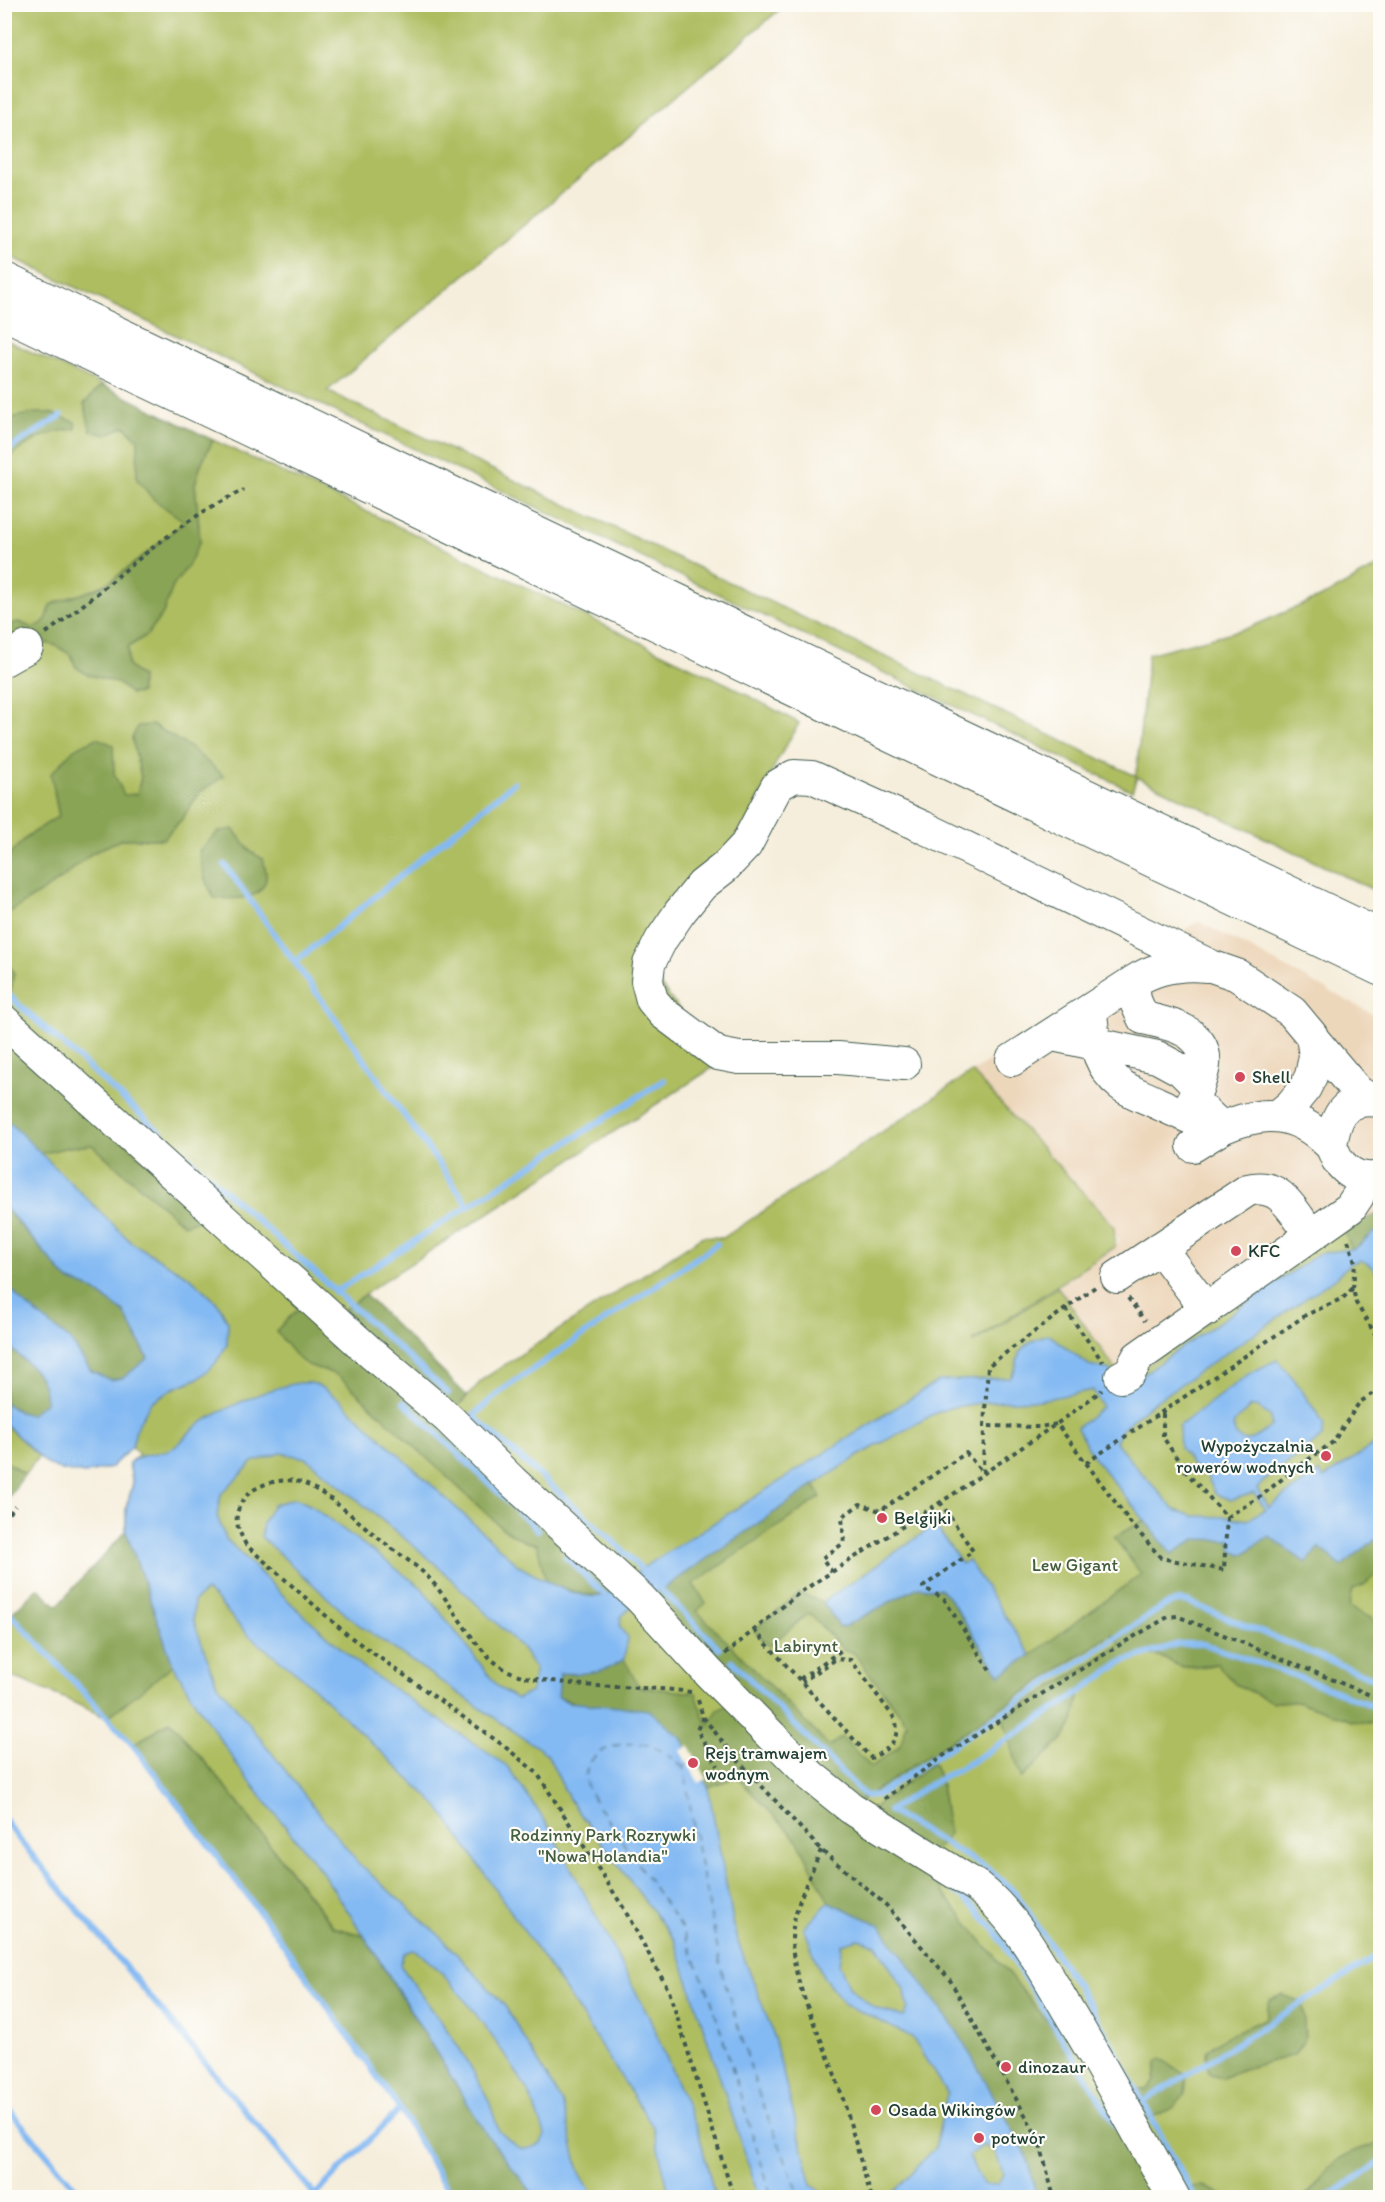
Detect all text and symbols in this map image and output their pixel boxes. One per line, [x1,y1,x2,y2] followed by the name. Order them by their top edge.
[1252,1066,1291,1088] place label: Shell
[1233,1070,1247,1084] marker: Shell
[1248,1240,1280,1262] place label: KFC
[1229,1244,1243,1258] marker: KFC
[1176,1435,1315,1478] place label: Wypożyczalnia rowerów wodnych
[1319,1449,1333,1463] marker: Wypożyczalnia rowerów wodnych
[894,1507,951,1529] place label: Belgijki
[875,1511,889,1525] marker: Belgijki
[1032,1554,1118,1576] park label: Lew Gigant
[774,1635,839,1657] park label: Labirynt
[705,1742,828,1785] place label: Rejs tramwajem wodnym
[686,1756,700,1770] marker: Rejs tramwajem wodnym
[510,1824,696,1867] park label: Rodzinny Park Rozrywki "Nowa Holandia"
[1018,2056,1087,2078] place label: dinozaur
[999,2060,1013,2074] marker: dinozaur
[888,2099,1016,2121] place label: Osada Wikingów
[869,2103,883,2117] marker: Osada Wikingów
[991,2127,1046,2149] place label: potwór
[972,2131,986,2145] marker: potwór

